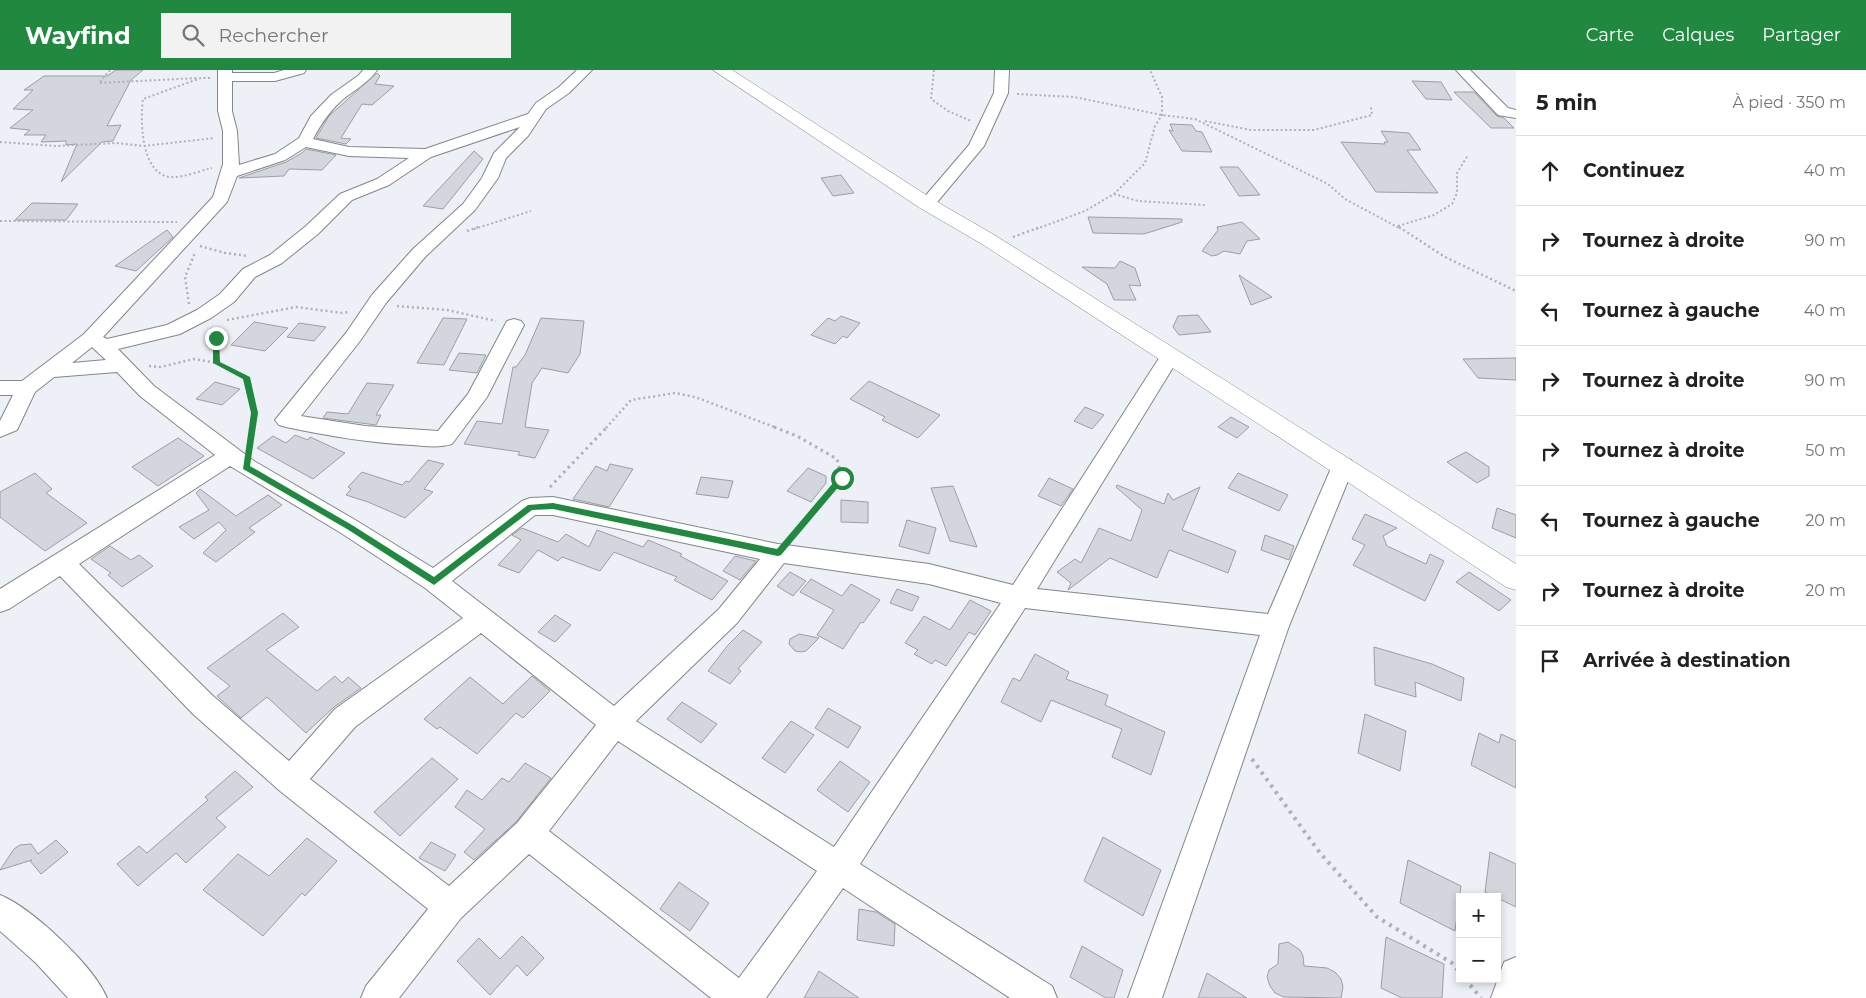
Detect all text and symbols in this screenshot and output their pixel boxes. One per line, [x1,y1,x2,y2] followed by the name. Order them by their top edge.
[161,13,511,58] search box
[25,21,131,50] text: Wayfind
[179,21,207,49] icon: search
[219,24,329,47] text: Rechercher
[1586,24,1634,46] text: Carte
[1662,24,1734,46] text: Calques
[1762,24,1841,46] text: Partager
[1536,90,1597,115] text: 5 min
[1733,93,1846,112] text: À pied · 350 m
[1536,157,1564,185] icon: ahead
[1583,159,1684,182] text: Continuez
[1804,161,1846,180] text: 40 m
[1536,227,1564,255] icon: right
[1583,229,1744,252] text: Tournez à droite
[1804,231,1846,250] text: 90 m
[1536,297,1564,325] icon: left
[1583,299,1760,322] text: Tournez à gauche
[1804,301,1846,320] text: 40 m
[205,327,228,350] route end
[1536,367,1564,395] icon: right
[1583,369,1744,392] text: Tournez à droite
[1804,371,1846,390] text: 90 m
[1536,437,1564,465] icon: right
[1583,439,1744,462] text: Tournez à droite
[1805,441,1846,460] text: 50 m
[831,467,854,490] route start
[1536,507,1564,535] icon: left
[1583,509,1760,532] text: Tournez à gauche
[1805,511,1846,530] text: 20 m
[1536,577,1564,605] icon: right
[1583,579,1744,602] text: Tournez à droite
[1805,581,1846,600] text: 20 m
[1536,647,1564,675] icon: arrive
[1583,649,1791,672] text: Arrivée à destination
[1456,893,1501,983] map controls
[1456,893,1501,938] button: +
[1456,938,1501,983] button: −

